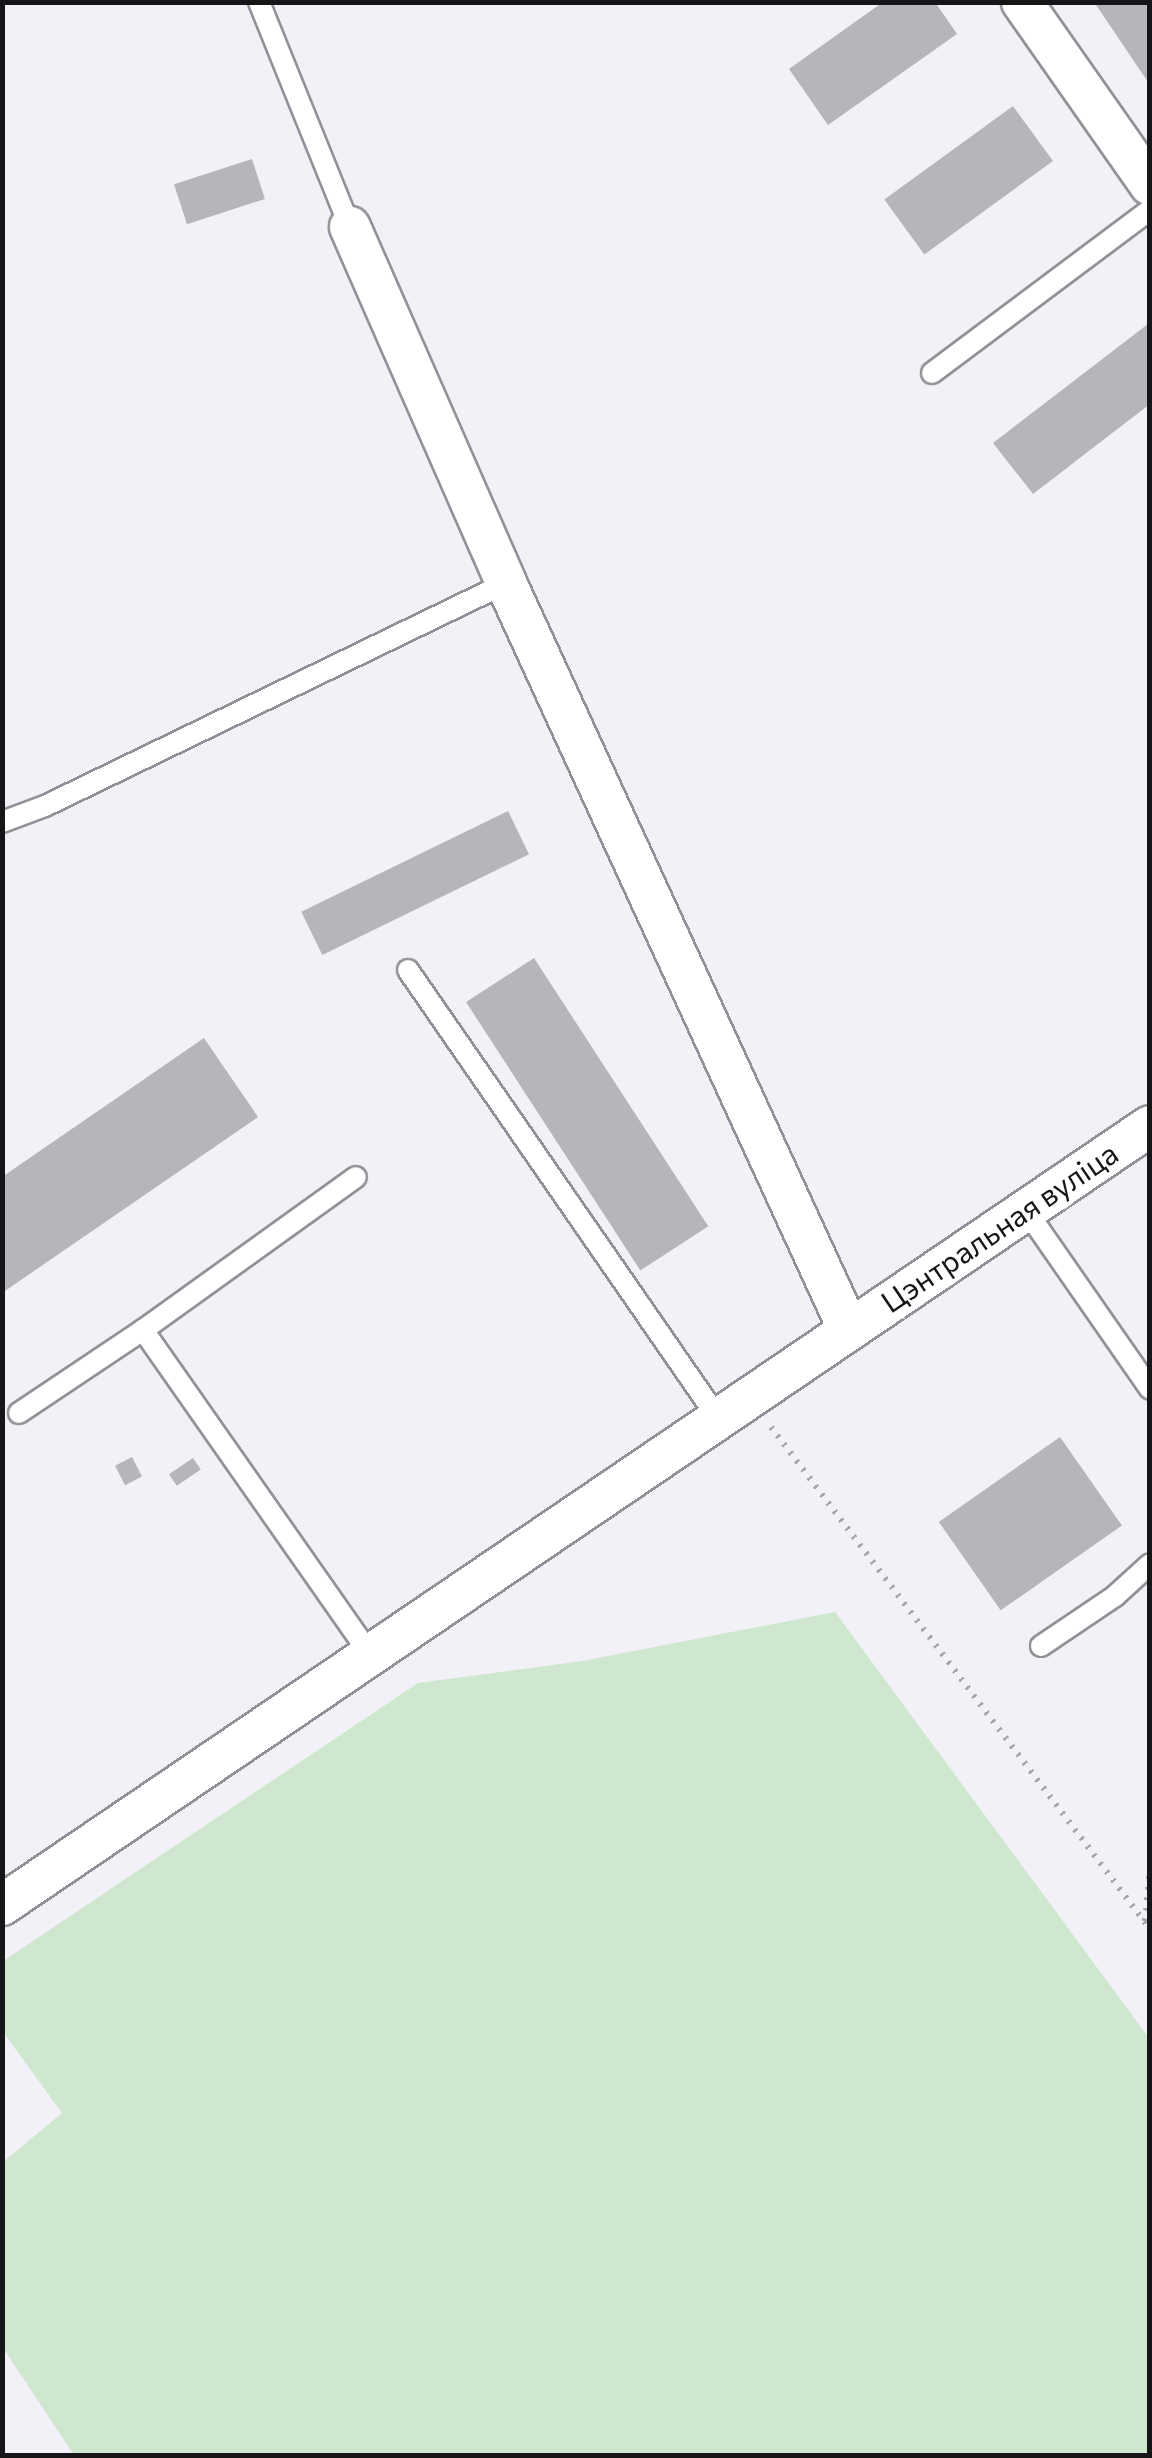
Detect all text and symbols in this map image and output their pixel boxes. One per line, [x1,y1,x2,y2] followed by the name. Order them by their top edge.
[874,1134,1124,1320] street label: Цэнтральная вуліца

